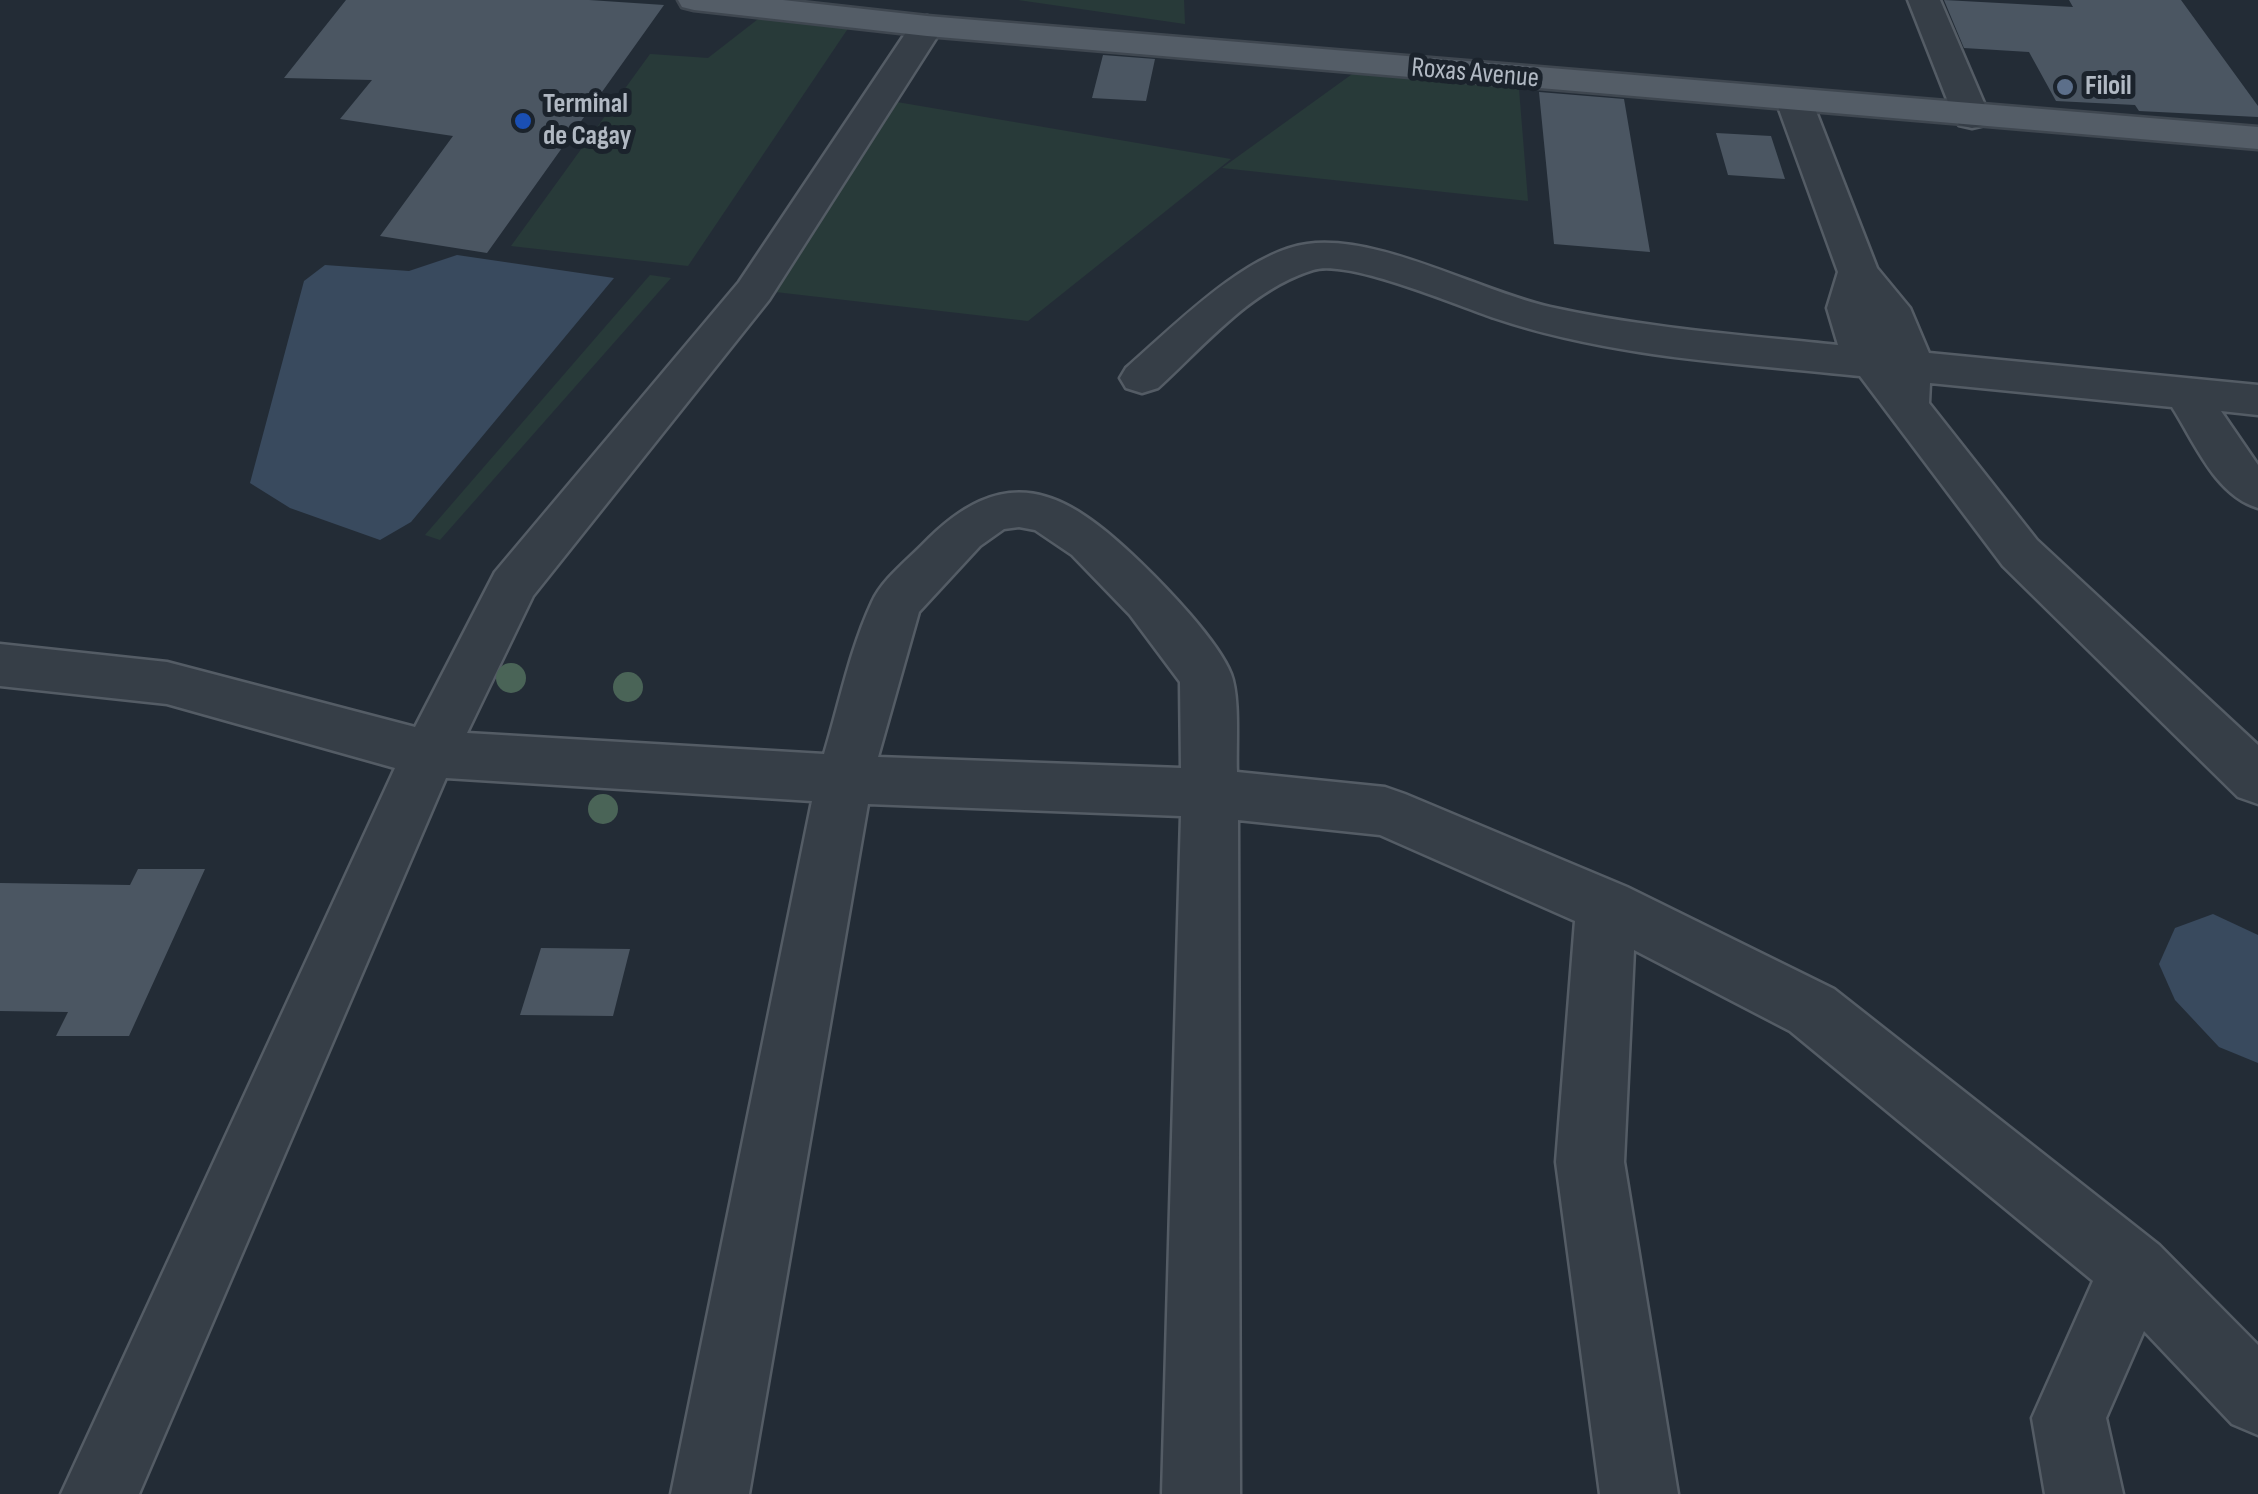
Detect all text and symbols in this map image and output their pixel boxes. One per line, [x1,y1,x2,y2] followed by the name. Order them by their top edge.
[1410,52,1540,96] street label: Roxas Avenue
[2085,70,2132,104] place label: Filoil
[2054,76,2076,98] marker: Filoil
[543,88,631,154] place label: Terminal de Cagay
[512,110,534,132] marker: Terminal de Cagay

